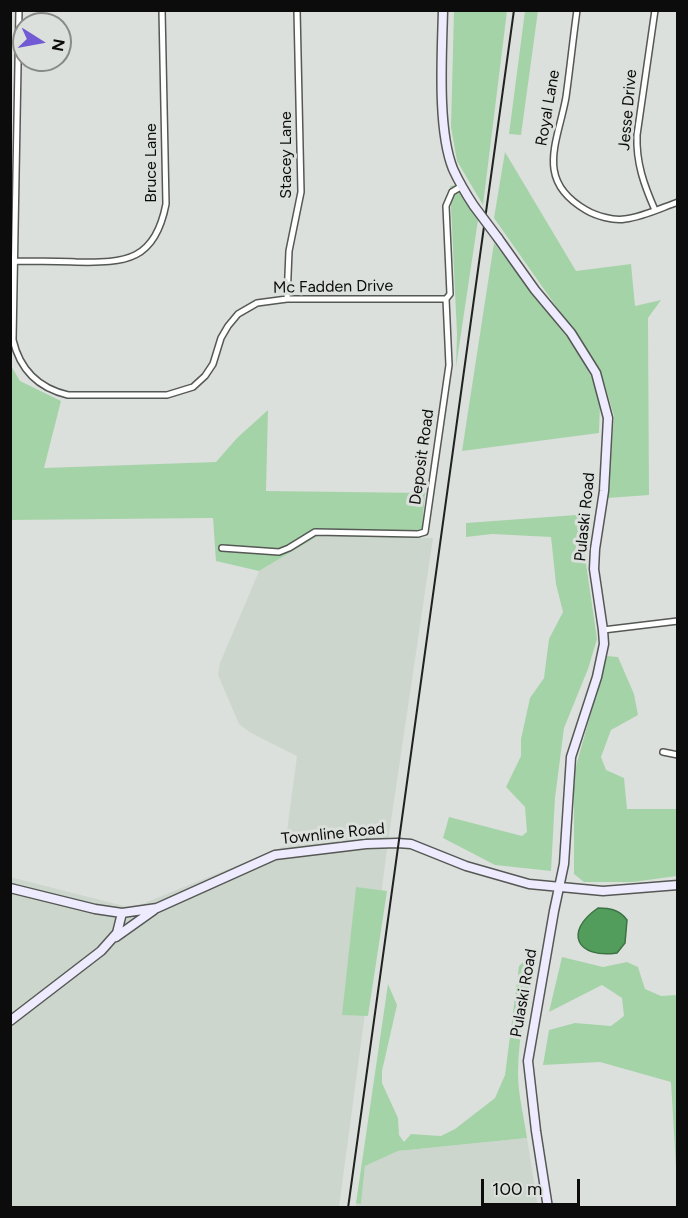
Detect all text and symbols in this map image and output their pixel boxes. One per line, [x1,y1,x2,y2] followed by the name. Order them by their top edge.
[12,12,72,72] north arrow
[48,37,69,53] text: N
[532,68,564,148] street label: Royal Lane
[615,69,641,151] street label: Jesse Drive
[276,111,296,199] street label: Stacey Lane
[141,123,161,203] street label: Bruce Lane
[273,276,393,298] street label: Mc Fadden Drive
[406,408,438,506] street label: Deposit Road
[571,471,599,563] street label: Pulaski Road
[280,819,386,849] street label: Townline Road
[507,947,541,1039] street label: Pulaski Road
[484,1167,583,1205] scale bar
[492,1178,542,1200] text: 100 m

